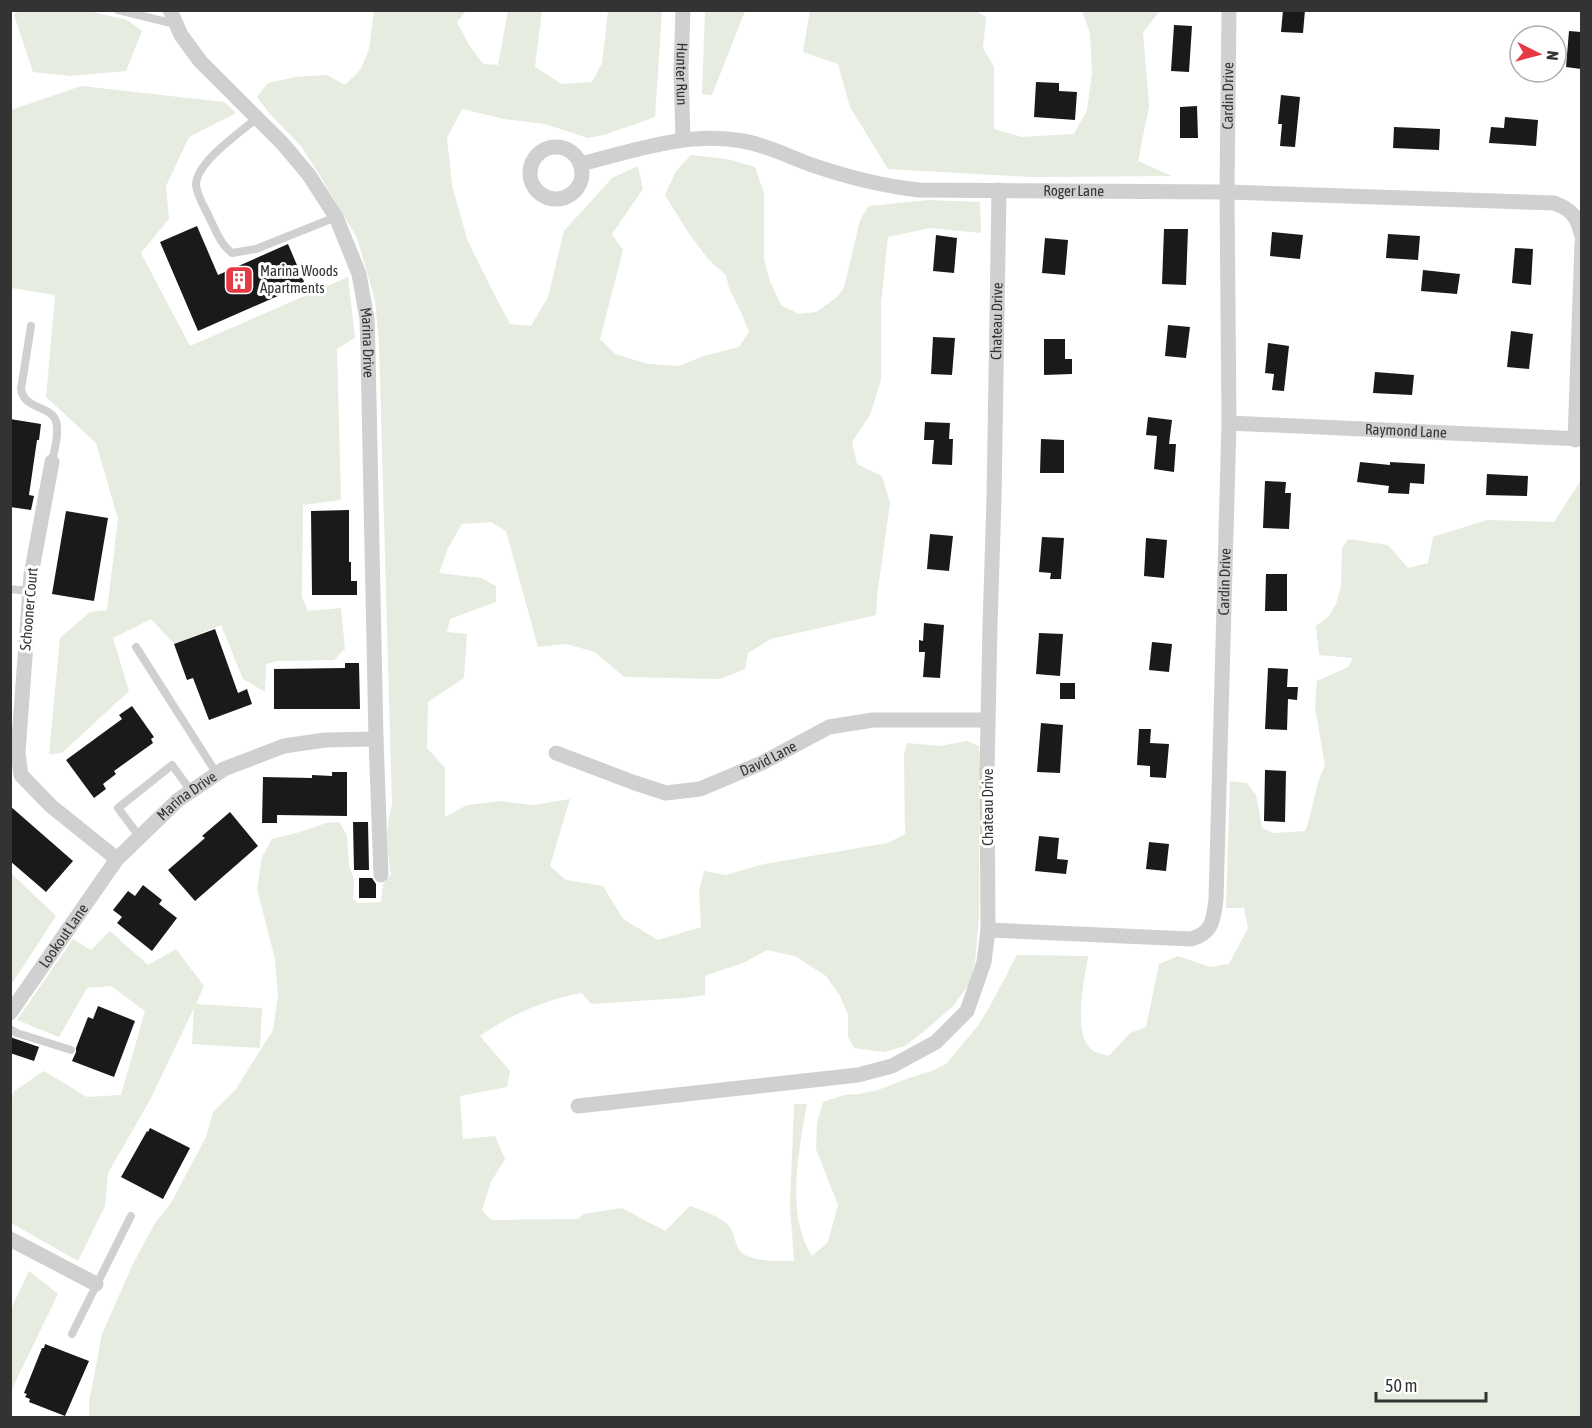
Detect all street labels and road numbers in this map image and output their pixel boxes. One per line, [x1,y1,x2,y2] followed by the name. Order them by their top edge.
[673,42,691,106] street label: Hunter Run
[1219,62,1236,130] street label: Cardin Drive
[1043,182,1104,199] street label: Roger Lane
[987,282,1006,360] street label: Chateau Drive
[357,306,378,378] street label: Marina Drive
[1365,420,1447,441] street label: Raymond Lane
[1215,548,1234,616] street label: Cardin Drive
[16,567,41,651] street label: Schooner Court
[737,737,799,779] street label: David Lane
[153,767,220,824] street label: Marina Drive
[979,768,996,846] street label: Chateau Drive
[35,900,91,971] street label: Lookout Lane

